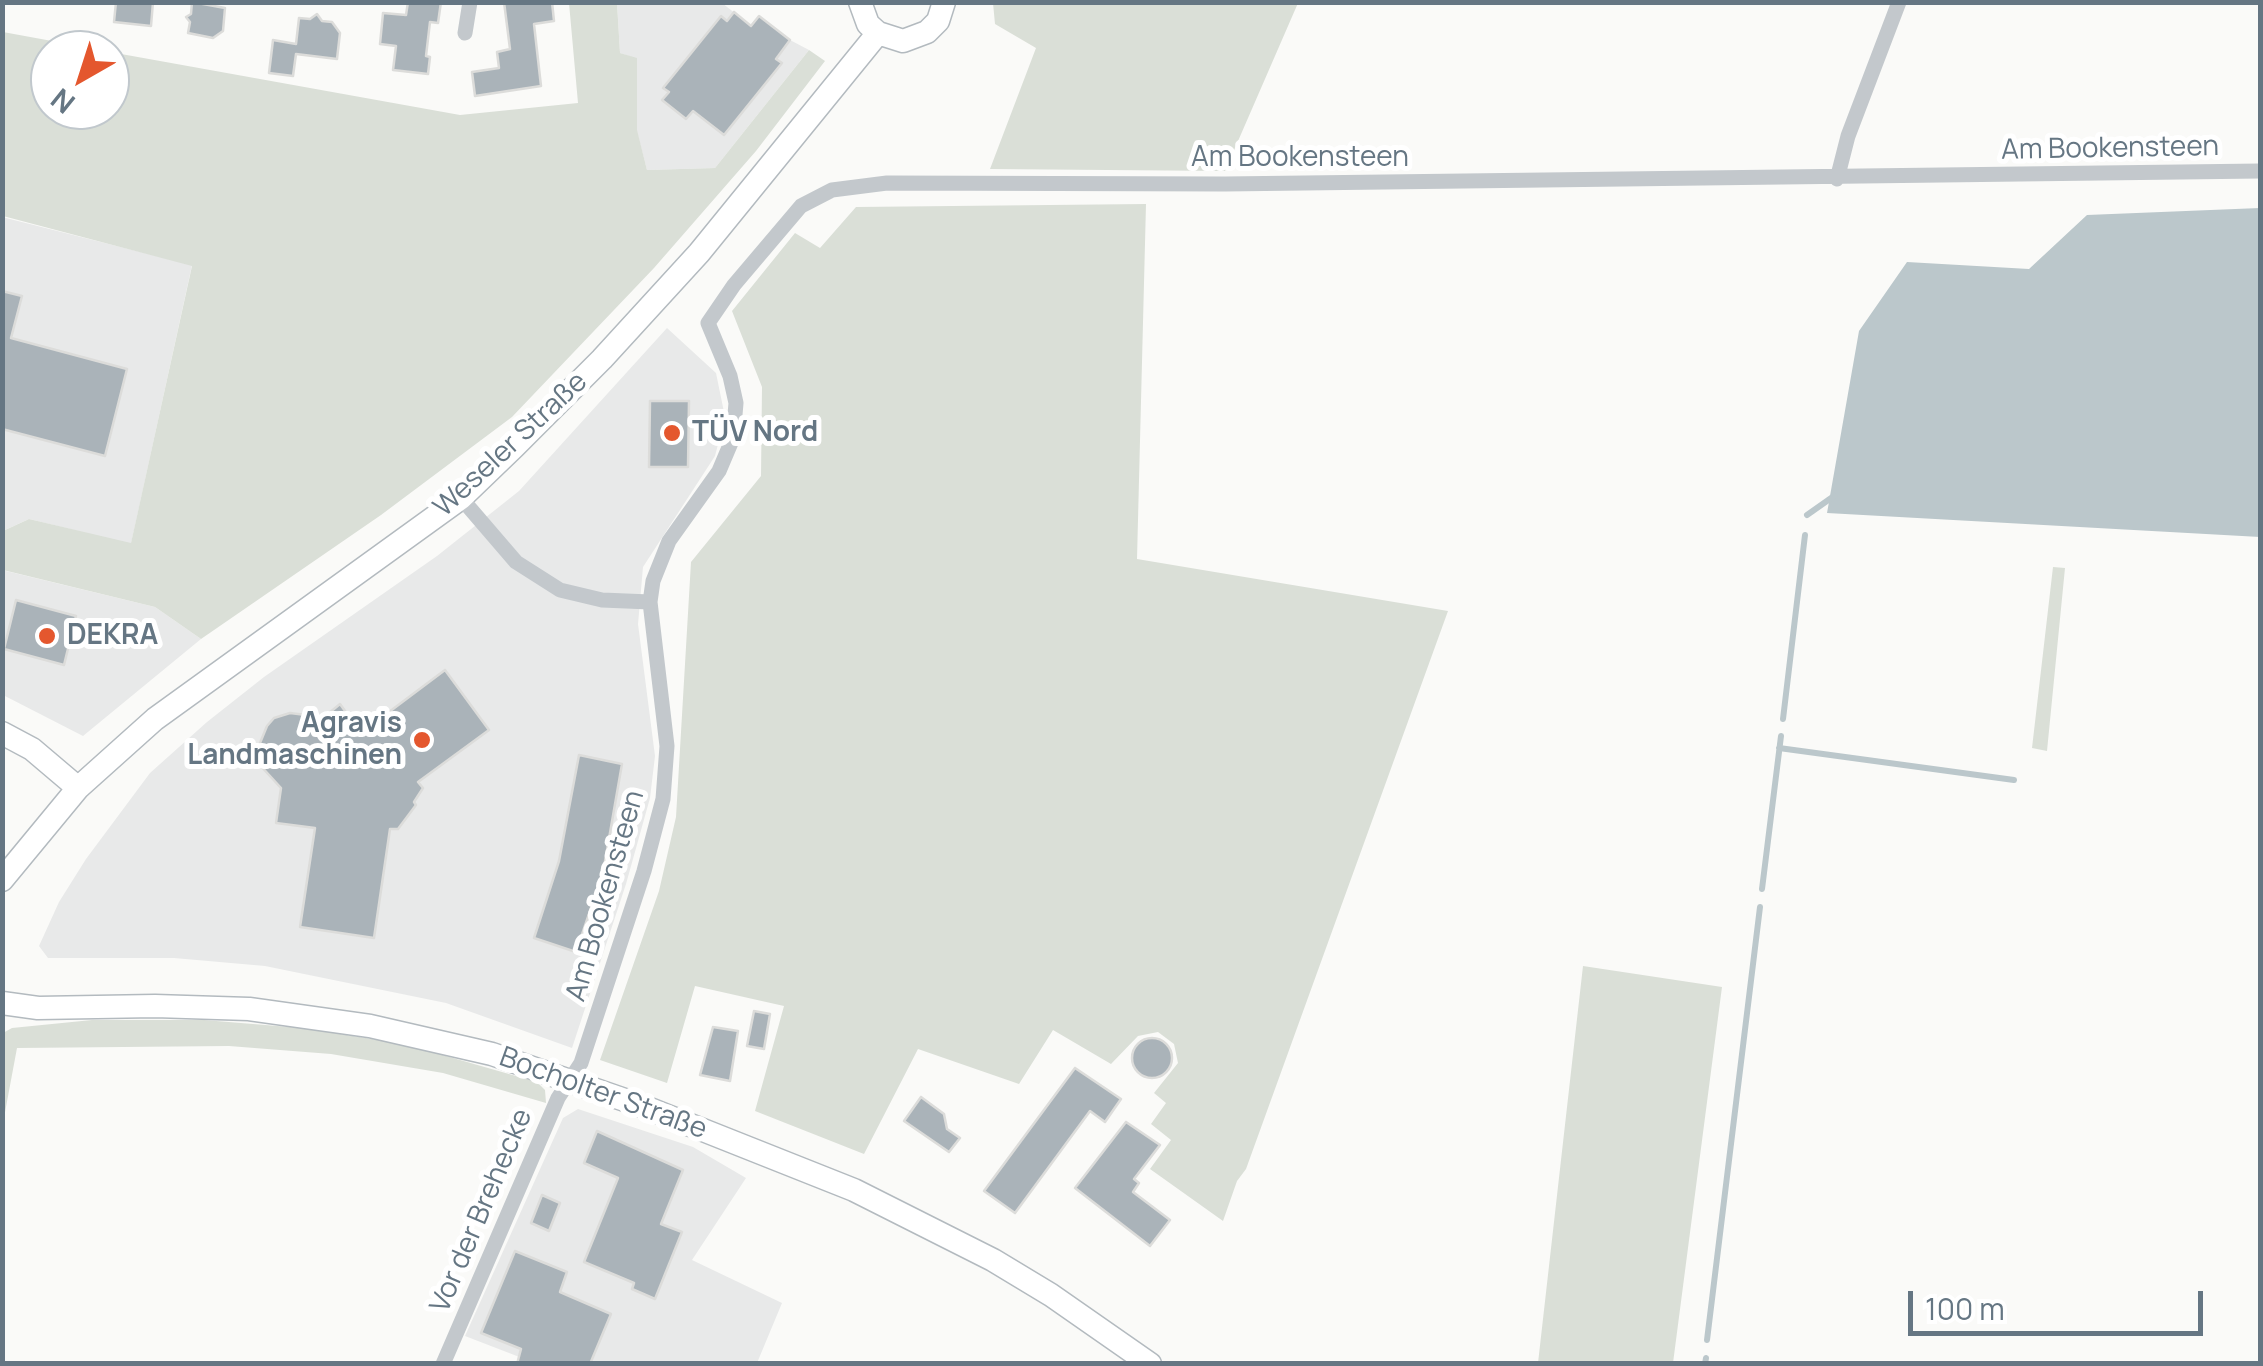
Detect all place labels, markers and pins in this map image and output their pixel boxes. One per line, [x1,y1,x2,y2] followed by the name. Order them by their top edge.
[692,416,818,450] place label: TÜV Nord
[661,422,683,444] marker: TÜV Nord
[67,619,158,653] place label: DEKRA
[36,625,58,647] marker: DEKRA
[187,707,402,773] place label: Agravis Landmaschinen
[411,729,433,751] marker: Agravis Landmaschinen

